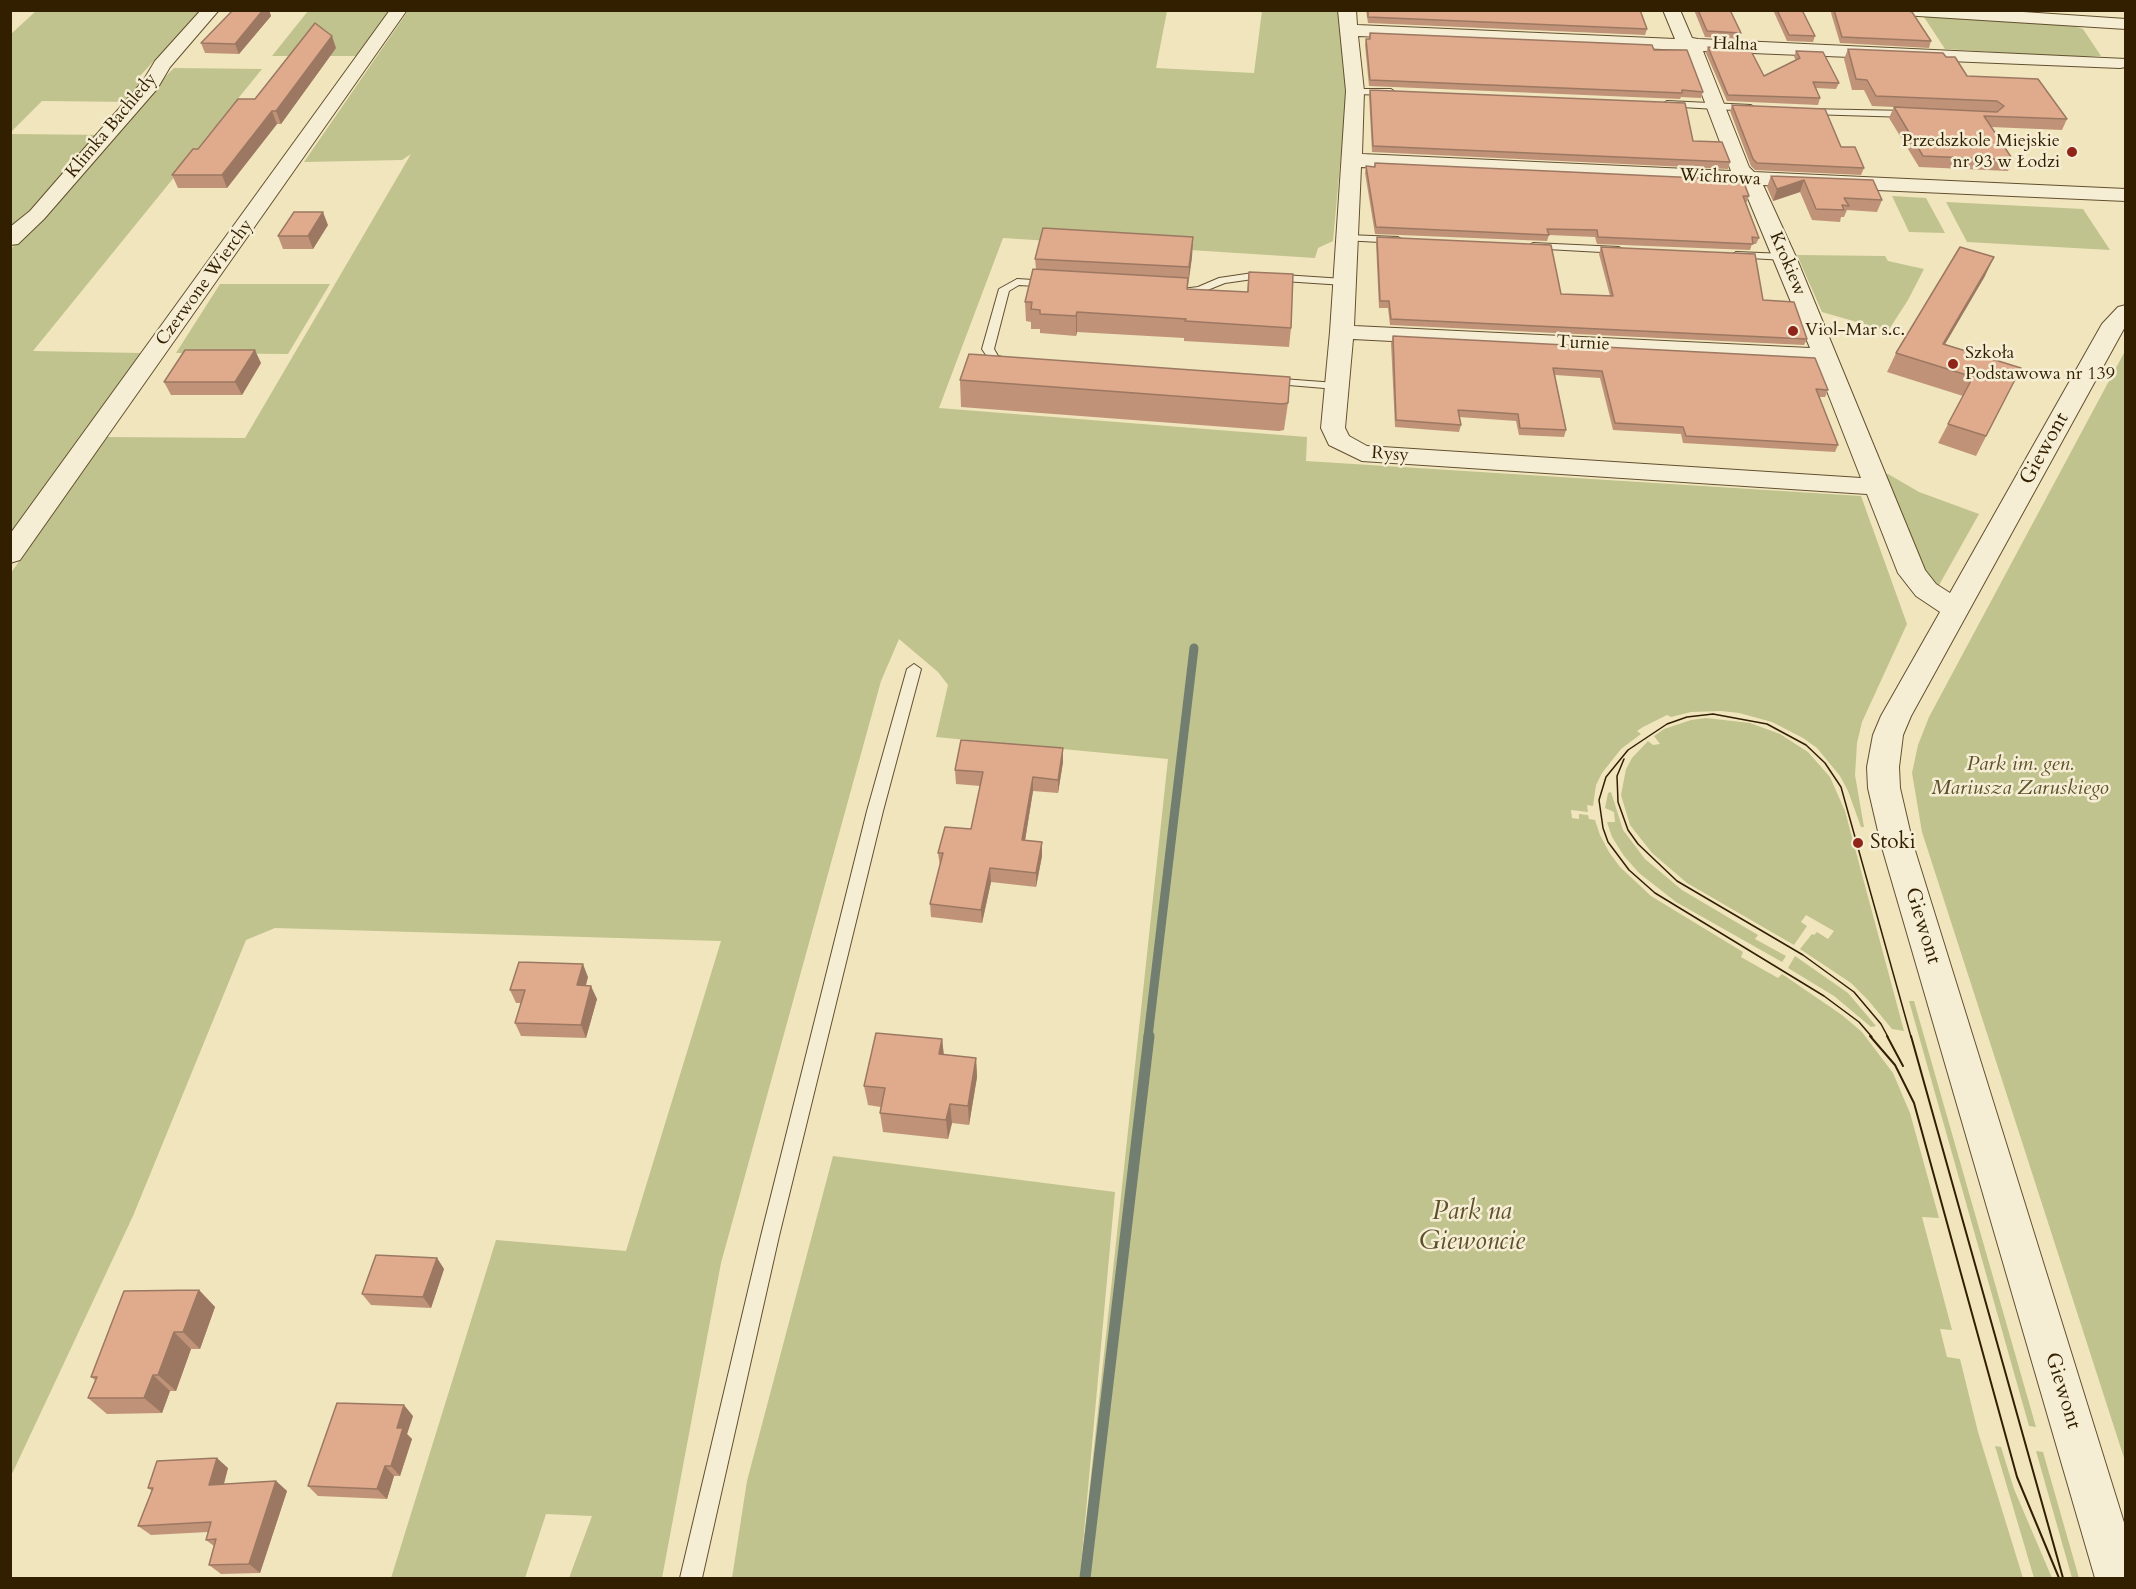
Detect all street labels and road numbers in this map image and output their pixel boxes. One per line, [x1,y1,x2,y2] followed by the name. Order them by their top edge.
[1712,33,1758,57] street label: Halna
[62,69,162,183] street label: Klimka Bachledy
[1679,165,1761,191] street label: Wichrowa
[152,215,258,351] street label: Czerwone Wierchy
[1764,229,1810,299] street label: Krokiew
[1556,332,1610,356] street label: Turnie
[2015,408,2075,490] street label: Giewont
[1371,443,1409,467] street label: Rysy
[1898,885,1946,967] street label: Giewont
[2038,1350,2086,1432] street label: Giewont

